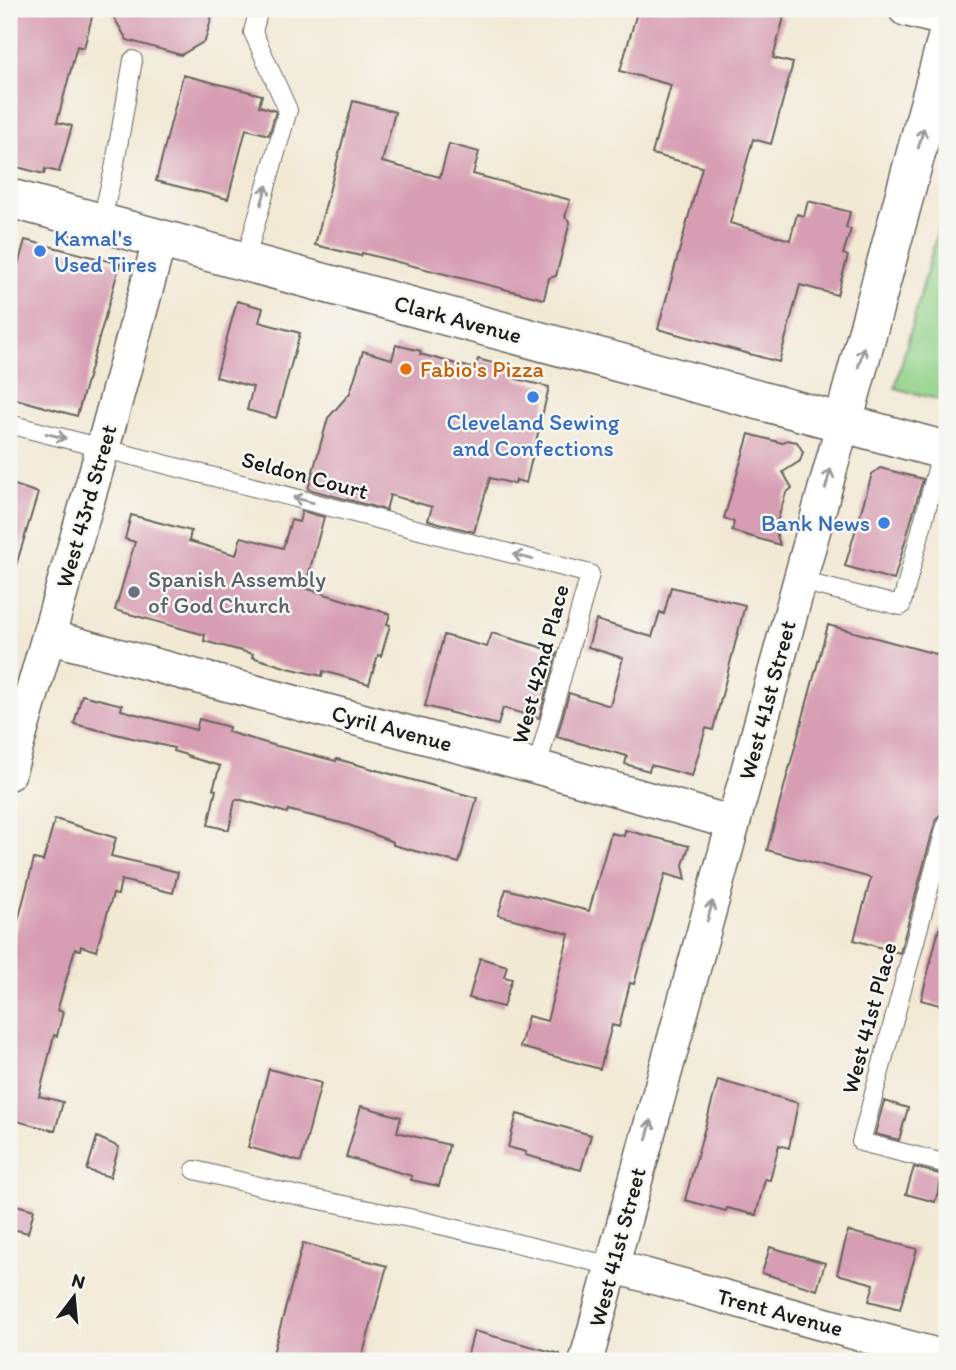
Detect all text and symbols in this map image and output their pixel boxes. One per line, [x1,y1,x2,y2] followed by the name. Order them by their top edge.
[915,127,928,149] one-way arrow
[258,185,271,207] one-way arrow
[54,224,157,278] place label: Kamal's Used Tires
[32,243,48,259] marker: Kamal's Used Tires
[391,289,525,349] street label: Clark Avenue
[855,346,868,369] one-way arrow
[420,355,544,383] place label: Fabio's Pizza
[398,361,414,377] marker: Fabio's Pizza
[525,389,541,405] marker: Cleveland Sewing and Confections
[447,408,620,462] place label: Cleveland Sewing and Confections
[49,421,123,591] street label: West 43rd Street
[44,430,67,443] one-way arrow
[239,445,372,505] street label: Seldon Court
[822,468,835,490] one-way arrow
[292,492,314,505] one-way arrow
[761,509,870,537] place label: Bank News
[876,515,892,531] marker: Bank News
[513,550,535,563] one-way arrow
[148,565,326,619] place label: Spanish Assembly of God Church
[505,581,575,747] street label: West 42nd Place
[126,584,142,600] marker: Spanish Assembly of God Church
[732,617,802,783] street label: West 41st Street
[329,698,455,758] street label: Cyril Avenue
[704,900,717,922] one-way arrow
[835,939,903,1097] street label: West 41st Place
[644,1119,657,1141] one-way arrow
[582,1164,652,1330] street label: West 41st Street
[38,1262,108,1332] north arrow
[69,1268,88,1294] text: N
[714,1282,846,1342] street label: Trent Avenue

